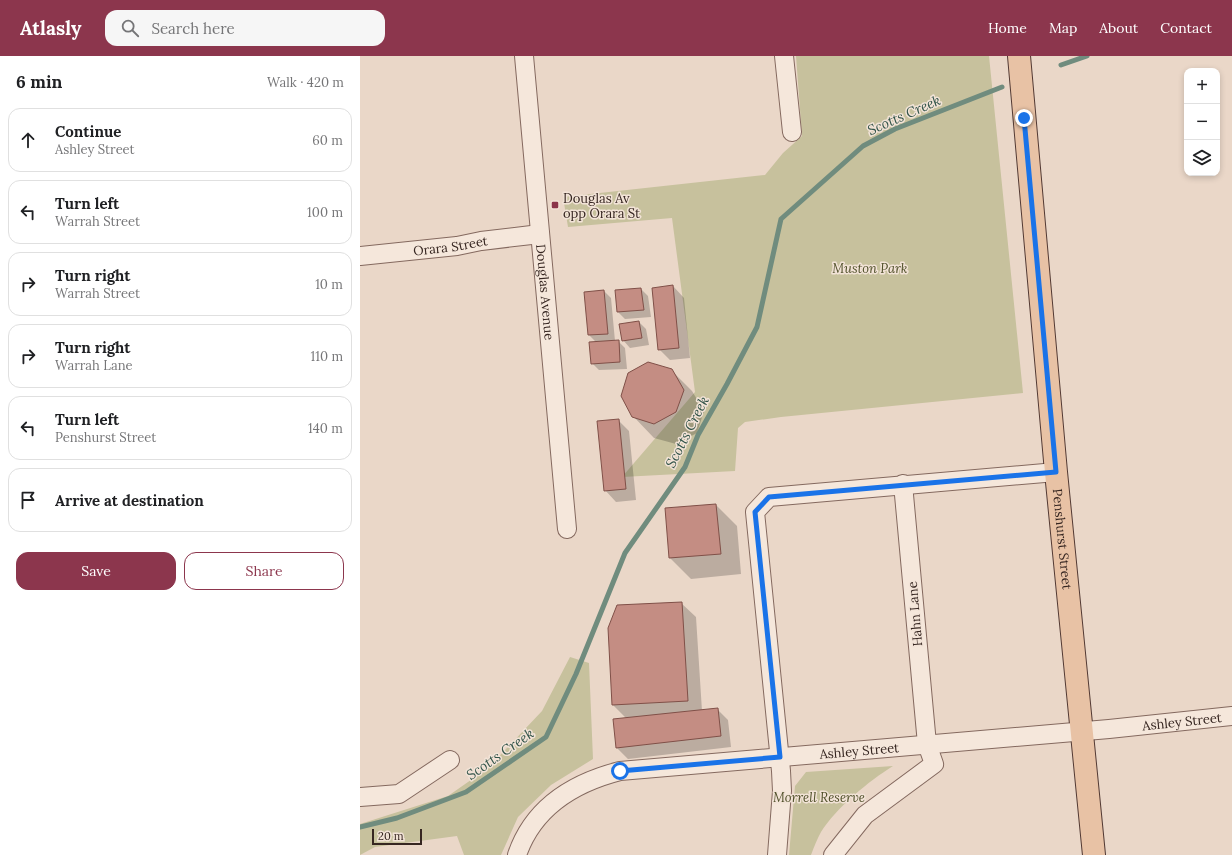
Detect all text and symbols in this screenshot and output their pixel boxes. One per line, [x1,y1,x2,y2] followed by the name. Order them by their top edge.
[105,10,385,46] search box
[20,16,81,40] text: Atlasly
[119,17,141,39] icon: search
[151,19,235,38] text: Search here
[988,19,1027,37] text: Home
[1049,19,1077,37] text: Map
[1099,19,1138,37] text: About
[1160,19,1212,37] text: Contact
[1184,68,1220,176] map controls
[1184,68,1220,104] button: +
[16,71,62,93] text: 6 min
[267,74,344,91] text: Walk · 420 m
[865,91,943,139] water label: Scotts Creek
[1184,104,1220,140] button: −
[1015,109,1033,127] route end
[55,122,121,141] text: Continue
[17,129,39,151] icon: ahead
[312,132,343,149] text: 60 m
[1184,140,1220,176] button: layers
[55,141,135,158] text: Ashley Street
[563,190,640,222] place label: Douglas Av opp Orara St
[55,194,119,213] text: Turn left
[550,200,560,210] marker: Douglas Av opp Orara St
[17,201,39,223] icon: left
[307,204,343,221] text: 100 m
[55,213,140,230] text: Warrah Street
[412,232,489,259] street label: Orara Street
[533,243,558,341] street label: Douglas Avenue
[832,260,908,277] park label: Muston Park
[55,266,131,285] text: Turn right
[17,273,39,295] icon: right
[315,276,343,293] text: 10 m
[55,285,140,302] text: Warrah Street
[55,338,131,357] text: Turn right
[17,345,39,367] icon: right
[310,348,343,365] text: 110 m
[55,357,133,374] text: Warrah Lane
[661,393,713,471] water label: Scotts Creek
[55,410,119,429] text: Turn left
[17,417,39,439] icon: left
[308,420,343,437] text: 140 m
[55,429,156,446] text: Penshurst Street
[1049,488,1076,590] street label: Penshurst Street
[17,489,39,511] icon: arrive
[55,491,204,510] text: Arrive at destination
[16,552,176,590] button: Save
[184,552,344,590] button: Share
[904,581,926,647] street label: Hahn Lane
[1140,709,1222,734] street label: Ashley Street
[463,724,537,784] water label: Scotts Creek
[818,739,900,762] street label: Ashley Street
[611,762,629,780] route start
[773,789,865,806] park label: Morrell Reserve
[372,827,422,846] scale bar
[378,829,403,843] text: 20 m

